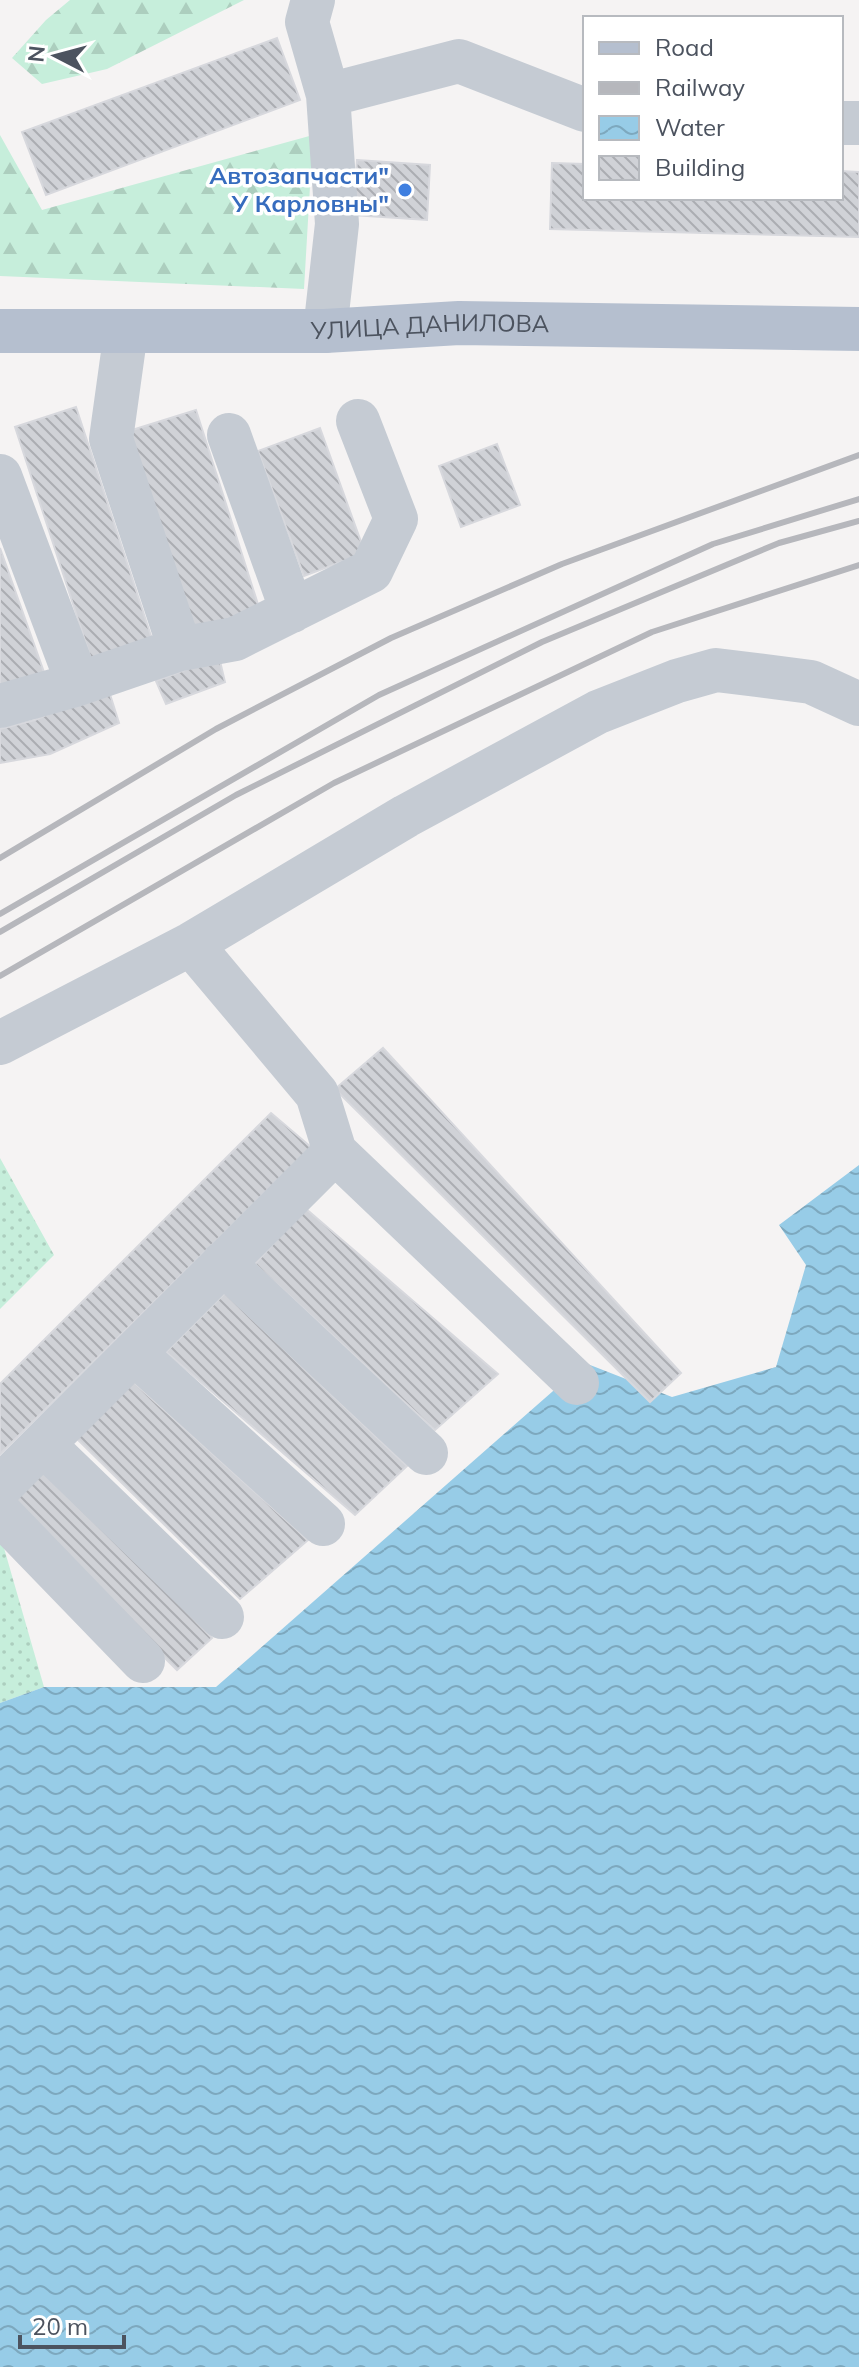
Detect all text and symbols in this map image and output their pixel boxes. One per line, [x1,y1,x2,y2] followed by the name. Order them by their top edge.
[16,16,96,96] north arrow
[583,16,843,200] legend
[655,32,714,62] text: Road
[21,44,51,64] text: N
[655,72,745,102] text: Railway
[655,112,725,142] text: Water
[655,152,745,182] text: Building
[209,160,389,218] place label: Автозапчасти" У Карловны"
[396,181,414,199] marker: Автозапчасти" У Карловны"
[309,307,550,345] street label: УЛИЦА ДАНИЛОВА
[20,2299,124,2349] scale bar
[32,2311,88,2341] text: 20 m

